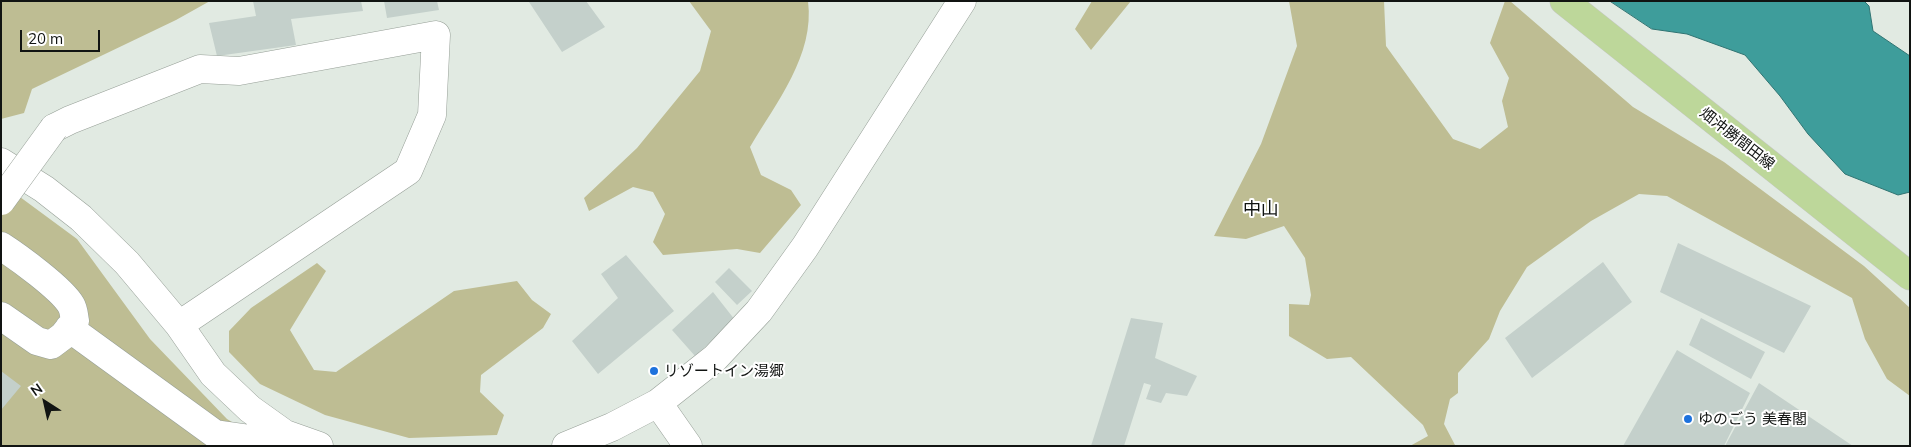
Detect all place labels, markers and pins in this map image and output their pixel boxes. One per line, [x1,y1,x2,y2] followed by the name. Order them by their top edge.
[664,362,784,380] place label: リゾートイン湯郷
[648,365,660,377] marker: リゾートイン湯郷
[1698,410,1807,428] place label: ゆのごう 美春閣
[1682,413,1694,425] marker: ゆのごう 美春閣

